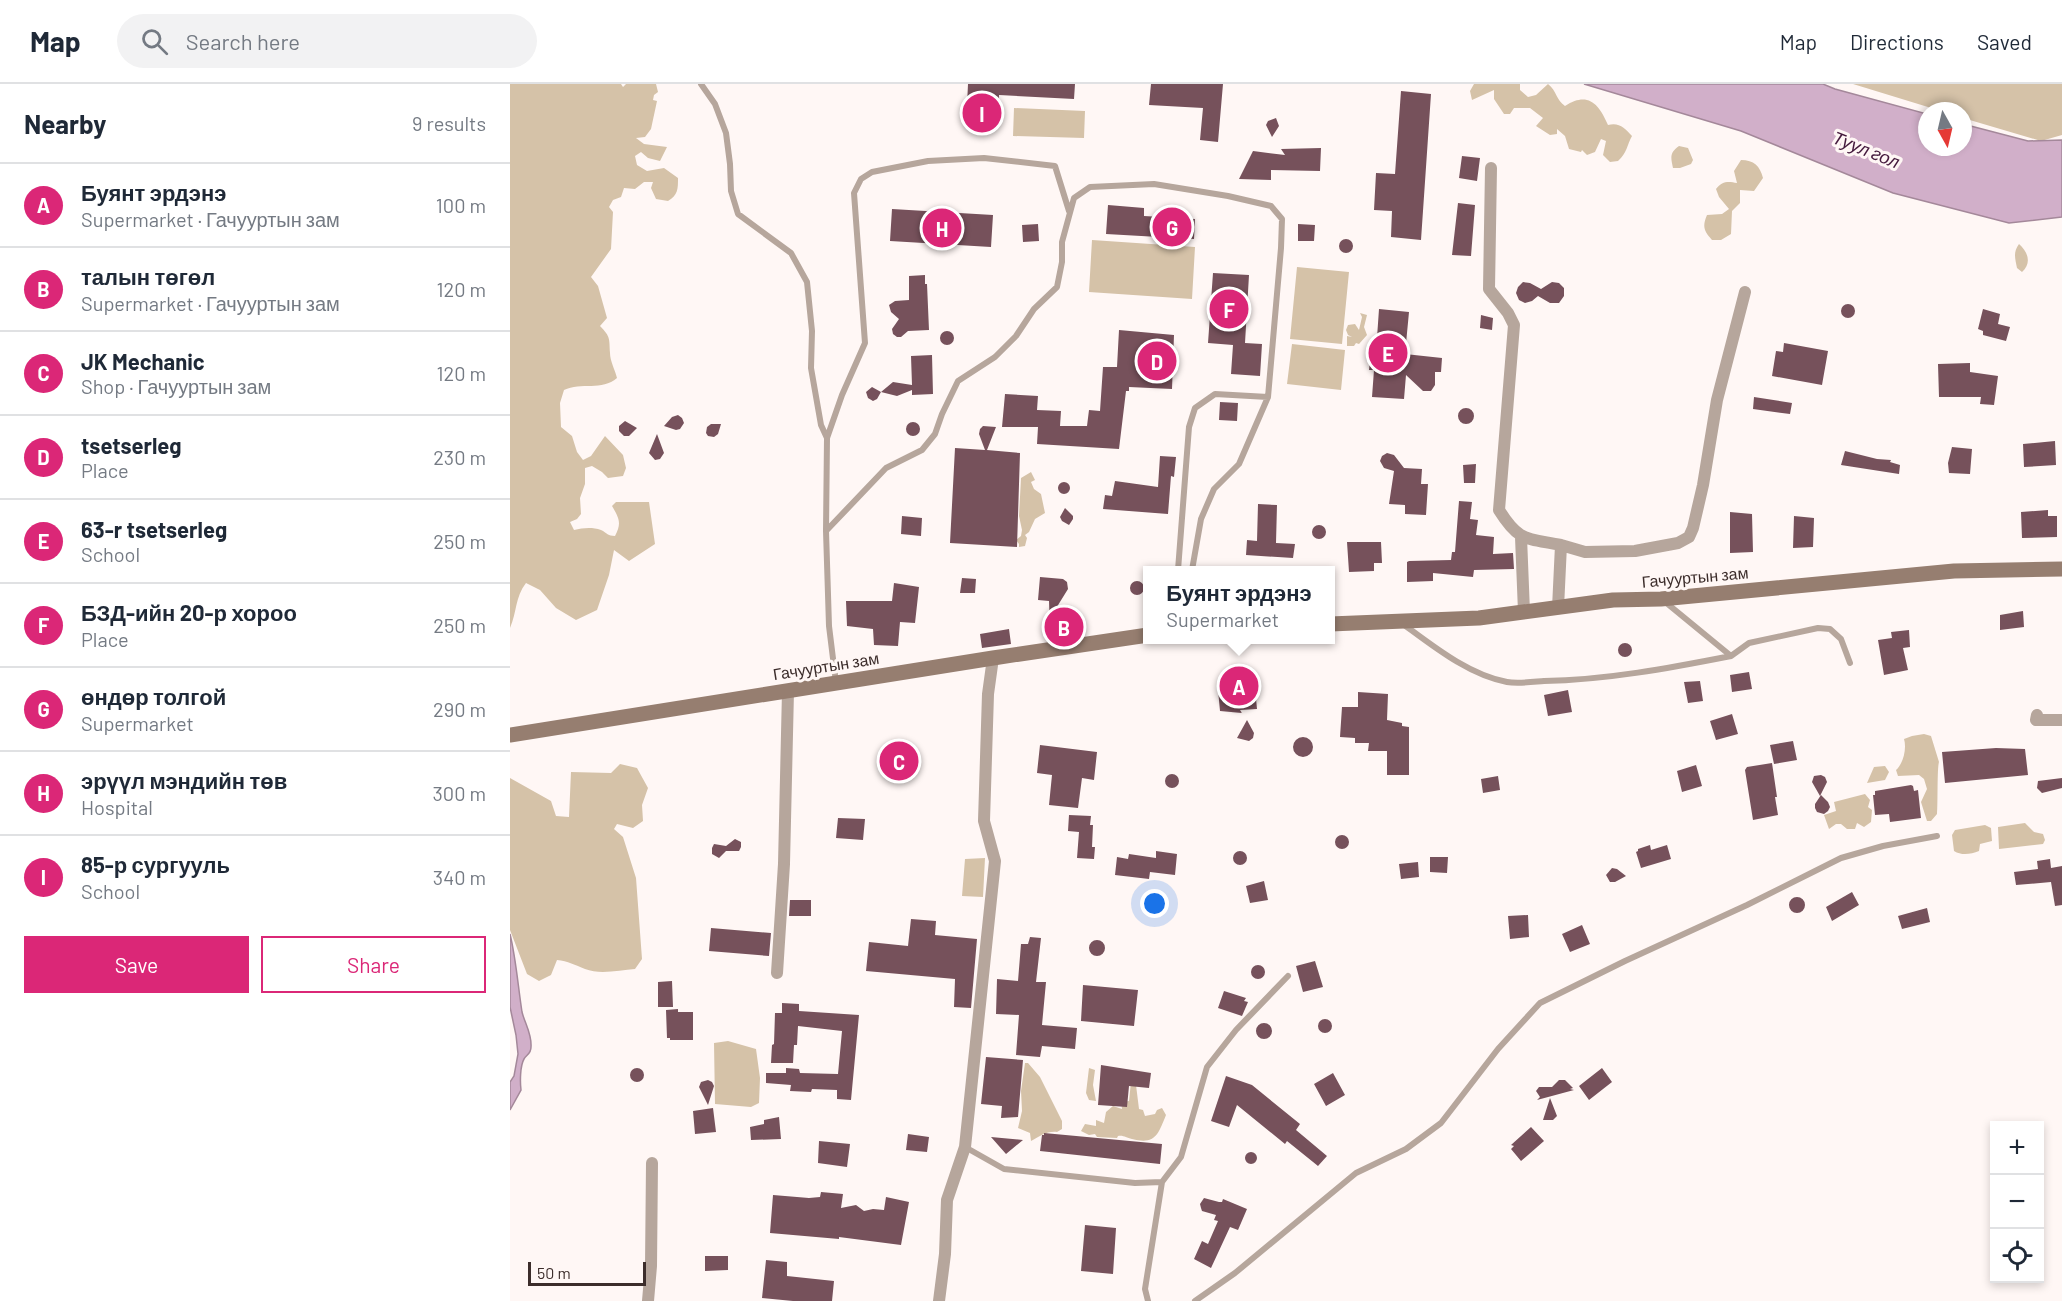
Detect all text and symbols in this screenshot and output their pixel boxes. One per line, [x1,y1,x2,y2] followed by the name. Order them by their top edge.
[117,14,537,68] search box
[30,24,81,58] text: Map
[138,25,171,58] icon: search
[186,28,300,54] text: Search here
[1780,29,1817,54] text: Map
[1850,29,1944,54] text: Directions
[1977,29,2032,54] text: Saved
[962,90,1002,135] pin: I
[1918,102,1972,156] north arrow
[24,108,106,139] text: Nearby
[412,111,486,135] text: 9 results
[1830,126,1903,172] water label: Туул гол
[81,179,226,205] text: Буянт эрдэнэ
[37,193,50,217] text: A
[436,193,486,217] text: 100 m
[1152,204,1192,250] pin: G
[922,206,962,250] pin: H
[81,207,340,231] text: Supermarket · Гачууртын зам
[81,263,215,289] text: талын төгөл
[37,277,50,301] text: B
[436,277,486,301] text: 120 m
[1210,286,1248,332] pin: F
[81,291,340,315] text: Supermarket · Гачууртын зам
[1368,330,1408,376] pin: E
[1138,338,1176,384] pin: D
[81,348,205,374] text: JK Mechanic
[37,361,50,385] text: C
[436,361,486,385] text: 120 m
[81,374,271,398] text: Shop · Гачууртын зам
[81,432,182,458] text: tsetserleg
[37,445,50,469] text: D
[433,445,486,469] text: 230 m
[81,458,129,482] text: Place
[81,516,227,542] text: 63-r tsetserleg
[38,529,49,553] text: E
[433,529,486,553] text: 250 m
[81,542,140,566] text: School
[1641,562,1749,591] street label: Гачууртын зам
[1143,566,1335,644] popup
[1166,579,1312,605] text: Буянт эрдэнэ
[81,599,297,625] text: БЗД-ийн 20-р хороо
[1044,604,1084,650] pin: B
[1166,607,1279,631] text: Supermarket
[38,613,49,637] text: F
[433,613,486,637] text: 250 m
[81,627,129,651] text: Place
[772,648,880,683] street label: Гачууртын зам
[1220,664,1258,708] pin: A
[81,683,226,709] text: өндөр толгой
[37,697,50,721] text: G
[433,697,486,721] text: 290 m
[81,711,194,735] text: Supermarket
[880,738,918,784] pin: C
[81,767,287,793] text: эрүүл мэндийн төв
[37,781,50,805] text: H
[433,781,486,805] text: 300 m
[81,795,153,819] text: Hospital
[81,851,230,877] text: 85-р сургууль
[41,865,46,889] text: I
[433,865,486,889] text: 340 m
[81,879,140,903] text: School
[1140,889,1169,918] your location
[24,936,249,993] button: Save
[261,936,486,993] button: Share
[1990,1121,2044,1283] map controls
[1990,1121,2044,1175] button: +
[1990,1175,2044,1229] button: −
[1990,1229,2044,1283] button: locate
[528,1259,646,1286] scale bar
[537,1263,571,1282] text: 50 m

